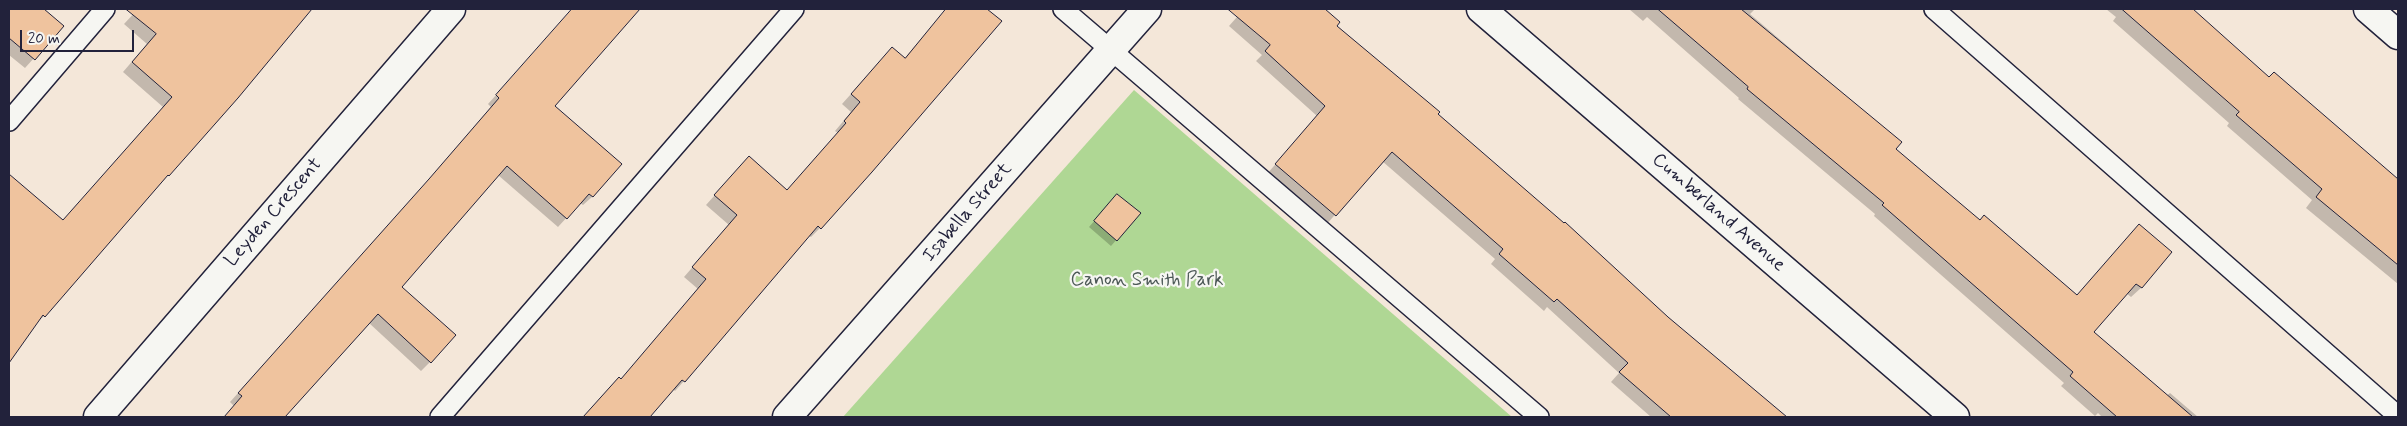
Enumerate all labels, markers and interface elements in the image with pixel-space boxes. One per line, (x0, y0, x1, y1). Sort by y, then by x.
scale bar (22, 20, 136, 52)
text: 20 m (28, 29, 60, 49)
street label: Cumberland Avenue (1647, 149, 1789, 277)
street label: Leyden Crescent (221, 154, 327, 272)
street label: Isabella Street (919, 159, 1017, 267)
park label: Canon Smith Park (1070, 270, 1224, 292)

